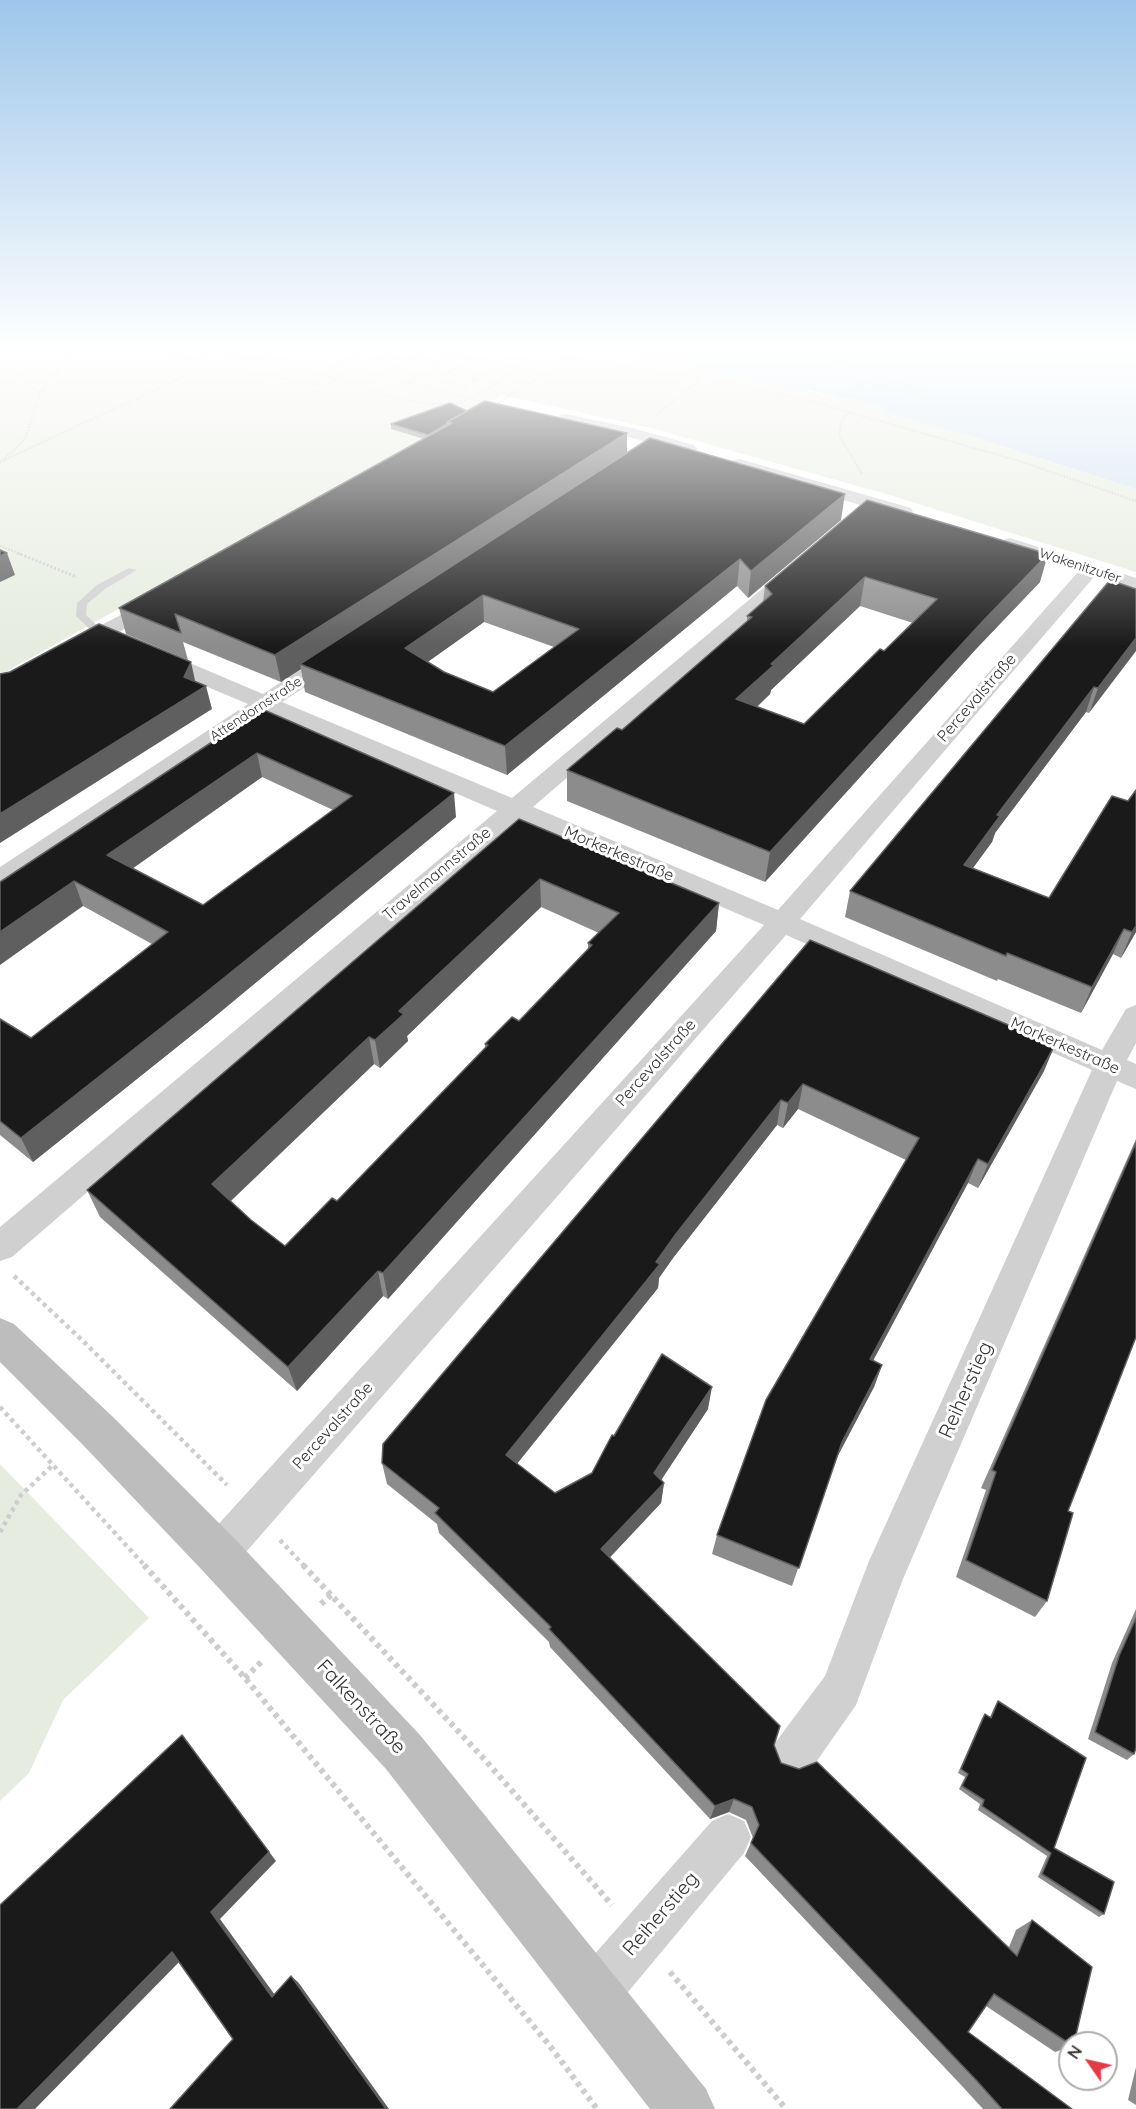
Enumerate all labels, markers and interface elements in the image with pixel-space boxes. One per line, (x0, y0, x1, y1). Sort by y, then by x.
street label: Wakenitzufer (1037, 545, 1123, 587)
street label: Percevalstraße (933, 650, 1021, 746)
street label: Attendornstraße (207, 673, 305, 745)
street label: Morkerkestraße (561, 822, 677, 886)
street label: Travelmannstraße (379, 823, 495, 925)
street label: Morkerkestraße (1008, 1013, 1122, 1079)
street label: Percevalstraße (612, 1015, 700, 1111)
street label: Reiherstieg (934, 1338, 998, 1442)
street label: Percevalstraße (289, 1378, 377, 1474)
street label: Falkenstraße (311, 1655, 411, 1759)
street label: Reiherstieg (618, 1867, 704, 1961)
north arrow (1058, 2031, 1118, 2091)
text: N (1063, 2042, 1086, 2063)

